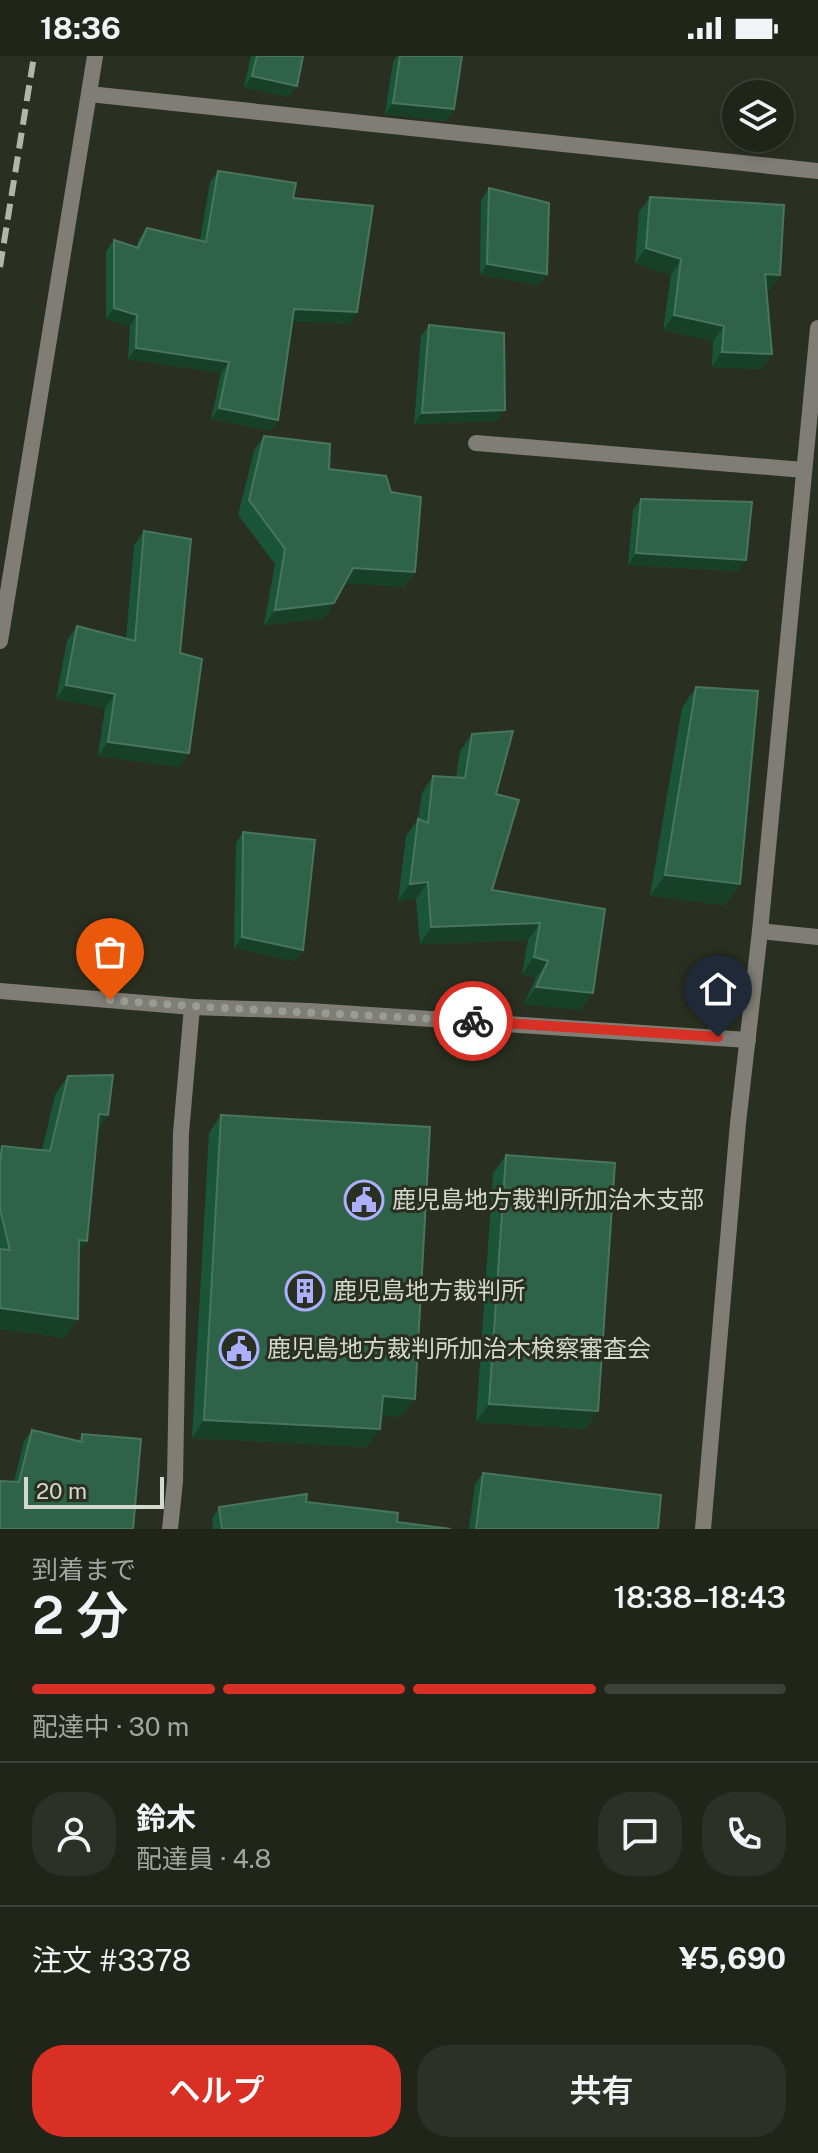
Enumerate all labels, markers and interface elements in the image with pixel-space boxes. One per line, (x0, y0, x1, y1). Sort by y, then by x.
text: 18:36 (40, 10, 121, 46)
map controls (722, 80, 794, 152)
button: layers (722, 80, 794, 152)
pin (76, 918, 144, 1000)
icon: bag (88, 930, 132, 974)
pin (684, 955, 752, 1037)
icon: home (696, 967, 740, 1011)
courier (433, 981, 513, 1061)
icon: bike (451, 999, 495, 1043)
public building icon: 鹿児島地方裁判所加治木支部 (343, 1179, 385, 1221)
place label: 鹿児島地方裁判所加治木支部 (392, 1185, 704, 1213)
building icon: 鹿児島地方裁判所 (284, 1270, 326, 1312)
place label: 鹿児島地方裁判所 (333, 1276, 525, 1304)
public building icon: 鹿児島地方裁判所加治木検察審査会 (218, 1328, 260, 1370)
place label: 鹿児島地方裁判所加治木検察審査会 (267, 1334, 651, 1362)
scale bar (24, 1473, 164, 1509)
text: 20 m (36, 1478, 87, 1504)
text: 到着まで (32, 1554, 136, 1585)
text: 18:38–18:43 (613, 1579, 786, 1615)
text: 2 分 (32, 1585, 128, 1646)
text: 配達中 · 30 m (32, 1711, 189, 1742)
button: person (32, 1792, 116, 1876)
button: chat (598, 1792, 682, 1876)
button: phone (702, 1792, 786, 1876)
text: 鈴木 (136, 1800, 196, 1836)
text: 配達員 · 4.8 (136, 1843, 271, 1874)
text: ¥5,690 (679, 1940, 786, 1976)
text: 注文 #3378 (32, 1942, 191, 1978)
button: ヘルプ (32, 2045, 401, 2137)
button: 共有 (417, 2045, 786, 2137)

